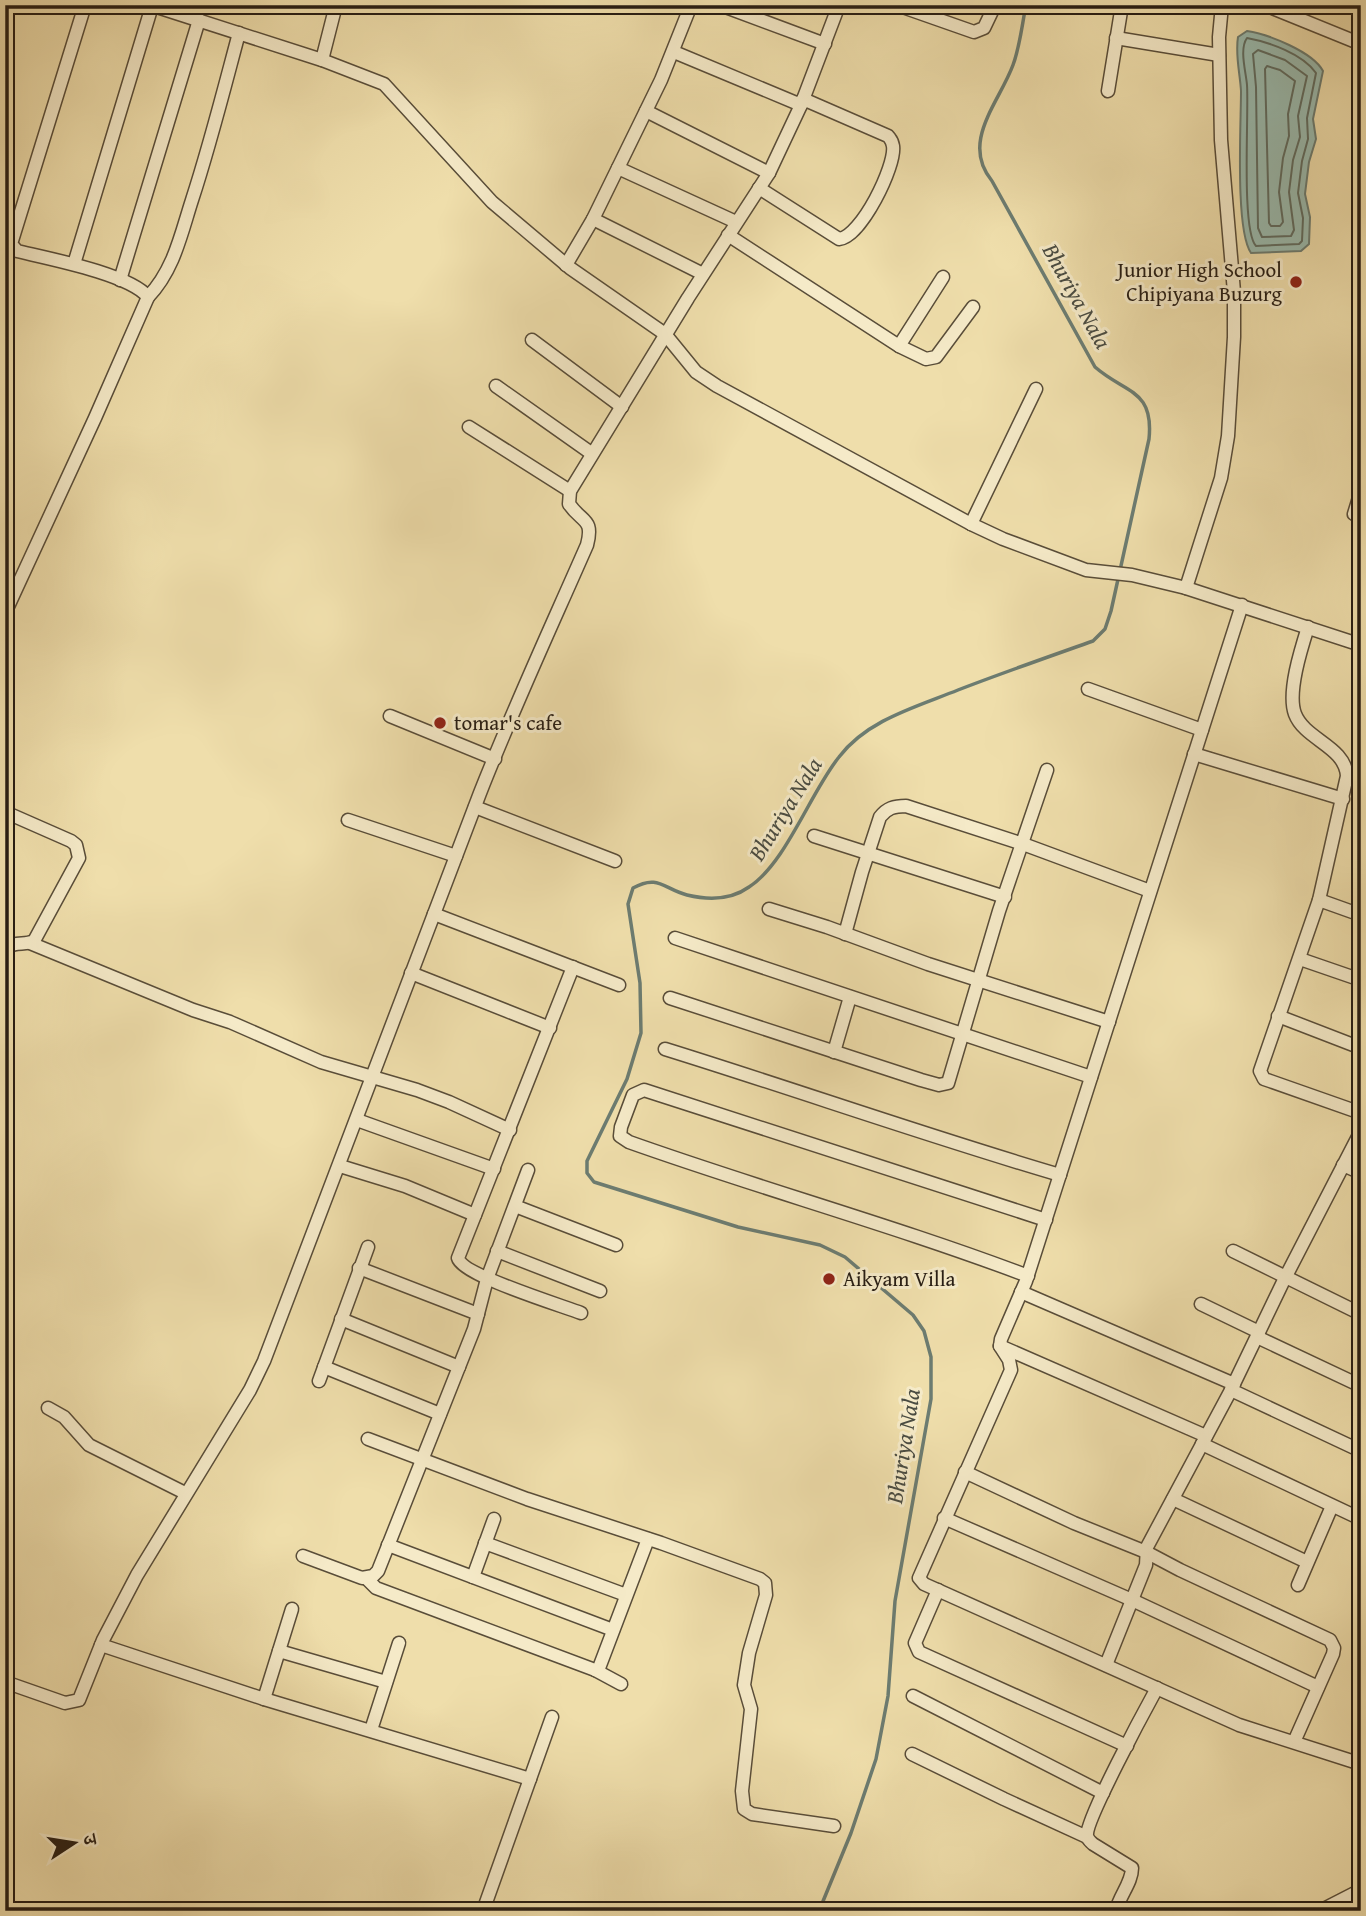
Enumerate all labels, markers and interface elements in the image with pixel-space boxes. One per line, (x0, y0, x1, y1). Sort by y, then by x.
water label: Bhuriya Nala (1034, 236, 1120, 355)
place label: Junior High School Chipiyana Buzurg (1114, 254, 1283, 309)
marker: Junior High School Chipiyana Buzurg (1288, 274, 1304, 290)
place label: tomar's cafe (454, 707, 562, 738)
marker: tomar's cafe (432, 715, 448, 731)
water label: Bhuriya Nala (739, 750, 829, 867)
place label: Aikyam Villa (843, 1263, 956, 1294)
marker: Aikyam Villa (821, 1271, 837, 1287)
water label: Bhuriya Nala (877, 1386, 928, 1507)
north arrow (38, 1808, 108, 1878)
text: उ (76, 1830, 106, 1848)

